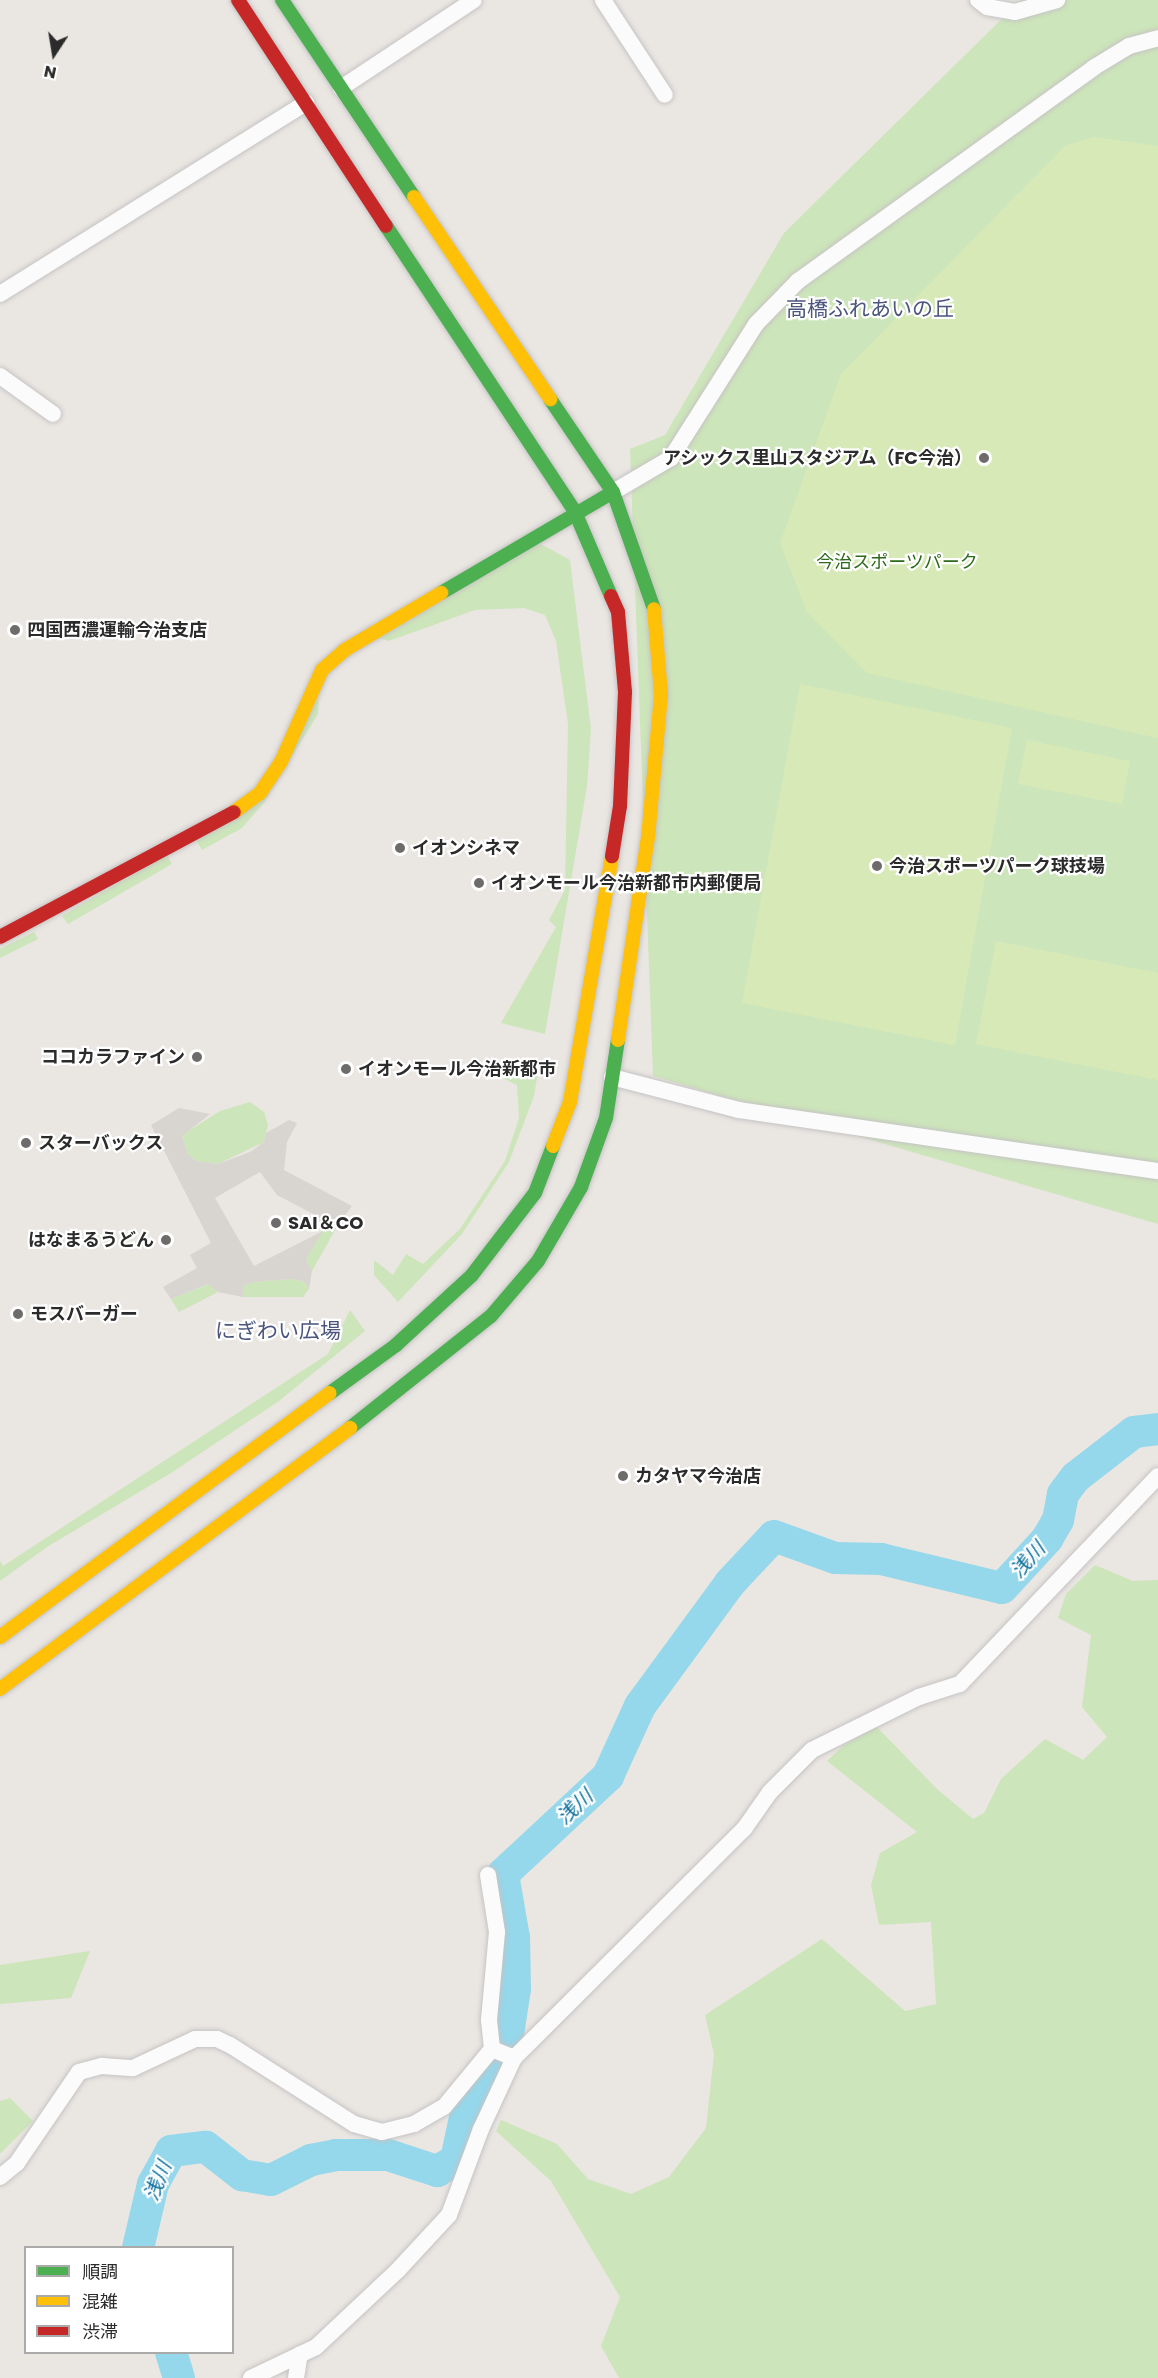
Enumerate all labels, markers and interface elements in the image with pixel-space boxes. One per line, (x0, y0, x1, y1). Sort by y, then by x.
north arrow (24, 24, 84, 84)
text: N (42, 60, 58, 85)
district label: 高橋ふれあいの丘 (786, 296, 954, 322)
place label: アシックス里山スタジアム（FC今治） (660, 447, 972, 469)
marker: アシックス里山スタジアム（FC今治） (977, 451, 991, 465)
park label: 今治スポーツパーク (816, 551, 978, 573)
place label: 四国西濃運輸今治支店 (27, 619, 207, 641)
marker: 四国西濃運輸今治支店 (8, 623, 22, 637)
place label: イオンシネマ (412, 837, 520, 859)
marker: イオンシネマ (393, 841, 407, 855)
place label: 今治スポーツパーク球技場 (889, 855, 1105, 877)
marker: 今治スポーツパーク球技場 (870, 859, 884, 873)
place label: イオンモール今治新都市内郵便局 (491, 872, 761, 894)
marker: イオンモール今治新都市内郵便局 (472, 876, 486, 890)
place label: ココカラファイン (41, 1046, 185, 1068)
marker: ココカラファイン (190, 1050, 204, 1064)
place label: イオンモール今治新都市 (358, 1058, 556, 1080)
marker: イオンモール今治新都市 (339, 1062, 353, 1076)
place label: スターバックス (38, 1132, 164, 1154)
marker: スターバックス (19, 1136, 33, 1150)
place label: SAI＆CO (288, 1212, 364, 1234)
marker: SAI＆CO (269, 1216, 283, 1230)
place label: はなまるうどん (28, 1229, 154, 1251)
marker: はなまるうどん (159, 1233, 173, 1247)
place label: モスバーガー (30, 1303, 138, 1325)
marker: モスバーガー (11, 1307, 25, 1321)
district label: にぎわい広場 (215, 1318, 341, 1344)
place label: カタヤマ今治店 (635, 1465, 761, 1487)
marker: カタヤマ今治店 (616, 1469, 630, 1483)
water label: 浅川 (1006, 1537, 1050, 1583)
water label: 浅川 (552, 1785, 598, 1829)
water label: 浅川 (139, 2158, 177, 2204)
legend (24, 2246, 234, 2354)
text: 順調 (82, 2259, 118, 2284)
text: 混雑 (82, 2289, 118, 2314)
text: 渋滞 (82, 2319, 118, 2344)

